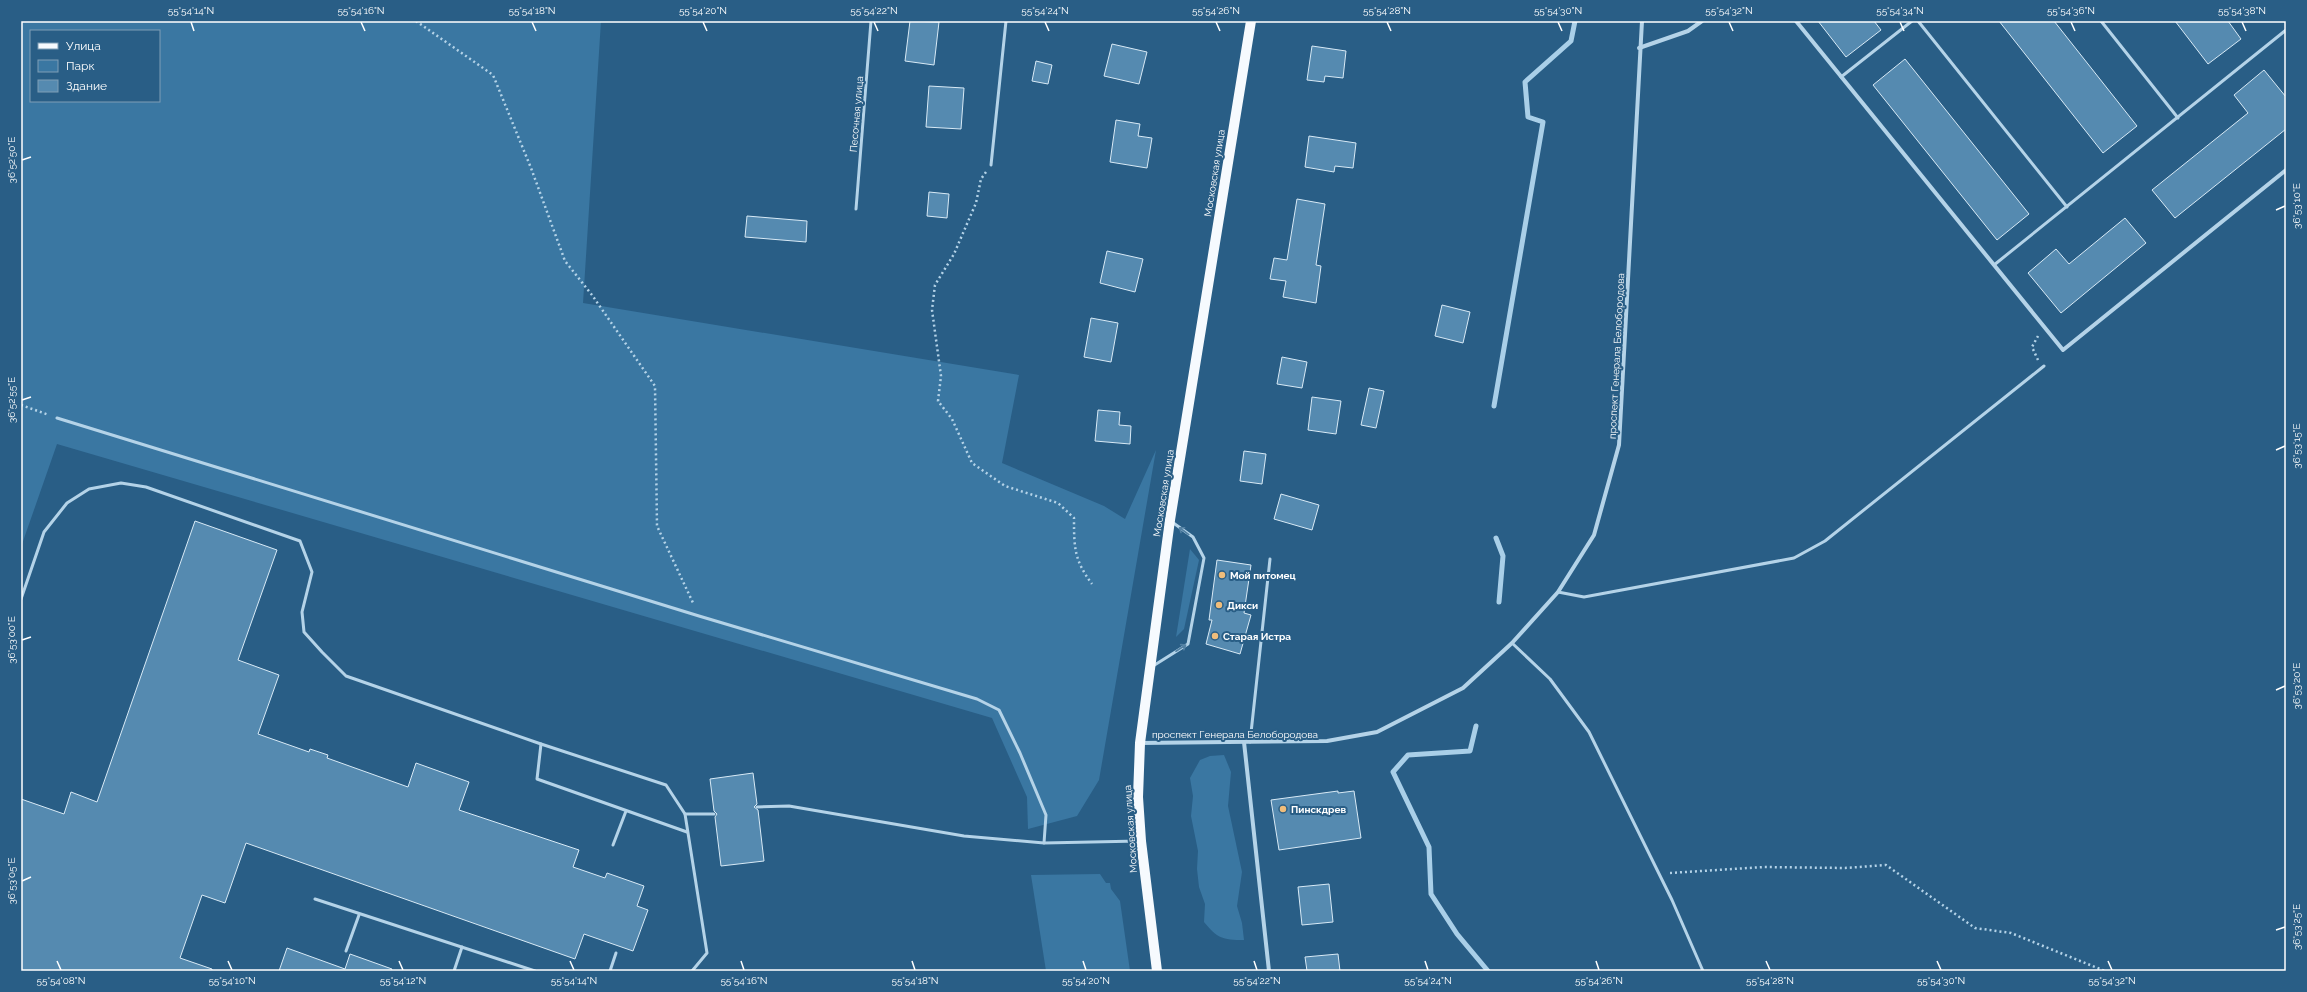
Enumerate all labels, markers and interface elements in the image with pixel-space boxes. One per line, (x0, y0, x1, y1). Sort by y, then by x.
text: 55°54'14"N (168, 5, 214, 16)
text: 55°54'16"N (337, 5, 385, 16)
text: 55°54'18"N (508, 5, 556, 16)
text: 55°54'20"N (679, 5, 727, 16)
text: 55°54'22"N (850, 5, 898, 16)
text: 55°54'24"N (1021, 5, 1069, 16)
text: 55°54'26"N (1192, 5, 1240, 16)
text: 55°54'28"N (1363, 5, 1411, 16)
text: 55°54'30"N (1534, 5, 1582, 16)
text: 55°54'32"N (1705, 5, 1753, 16)
text: 55°54'34"N (1876, 5, 1924, 16)
text: 55°54'36"N (2047, 5, 2095, 16)
text: 55°54'38"N (2218, 5, 2266, 16)
legend (30, 30, 160, 102)
text: Улица (66, 39, 101, 53)
text: Парк (66, 59, 95, 73)
street label: Песочная улица (848, 75, 865, 153)
text: Здание (66, 79, 107, 93)
street label: Московская улица (1202, 129, 1227, 218)
text: 36°52'50"E (6, 137, 17, 183)
text: 36°53'10"E (2291, 183, 2302, 229)
street label: проспект Генерала Белобородова (1607, 273, 1626, 439)
text: 36°52'55"E (6, 377, 17, 423)
text: 36°53'15"E (2291, 423, 2302, 469)
street label: Московская улица (1151, 449, 1176, 538)
one-way arrow (1179, 527, 1190, 535)
marker: Мой питомец (1217, 570, 1227, 580)
place label: Мой питомец (1230, 570, 1296, 581)
marker: Дикси (1214, 600, 1224, 610)
place label: Дикси (1227, 600, 1258, 611)
text: 36°53'00"E (6, 616, 17, 664)
marker: Старая Истра (1210, 631, 1220, 641)
place label: Старая Истра (1223, 631, 1291, 642)
one-way arrow (1175, 644, 1187, 652)
text: 36°53'20"E (2291, 663, 2302, 709)
street label: проспект Генерала Белобородова (1152, 729, 1318, 740)
street label: Московская улица (1122, 785, 1139, 873)
marker: Пинскдрев (1278, 804, 1288, 814)
place label: Пинскдрев (1291, 804, 1346, 815)
text: 36°53'05"E (6, 857, 17, 905)
text: 36°53'25"E (2291, 904, 2302, 950)
text: 55°54'08"N (37, 975, 85, 986)
text: 55°54'10"N (208, 975, 256, 986)
text: 55°54'12"N (380, 975, 426, 986)
text: 55°54'14"N (551, 975, 597, 986)
text: 55°54'16"N (720, 975, 768, 986)
text: 55°54'18"N (891, 975, 939, 986)
text: 55°54'20"N (1062, 975, 1110, 986)
text: 55°54'22"N (1233, 975, 1281, 986)
text: 55°54'24"N (1404, 975, 1452, 986)
text: 55°54'26"N (1575, 975, 1623, 986)
text: 55°54'28"N (1746, 975, 1794, 986)
text: 55°54'30"N (1917, 975, 1965, 986)
text: 55°54'32"N (2088, 975, 2136, 986)

